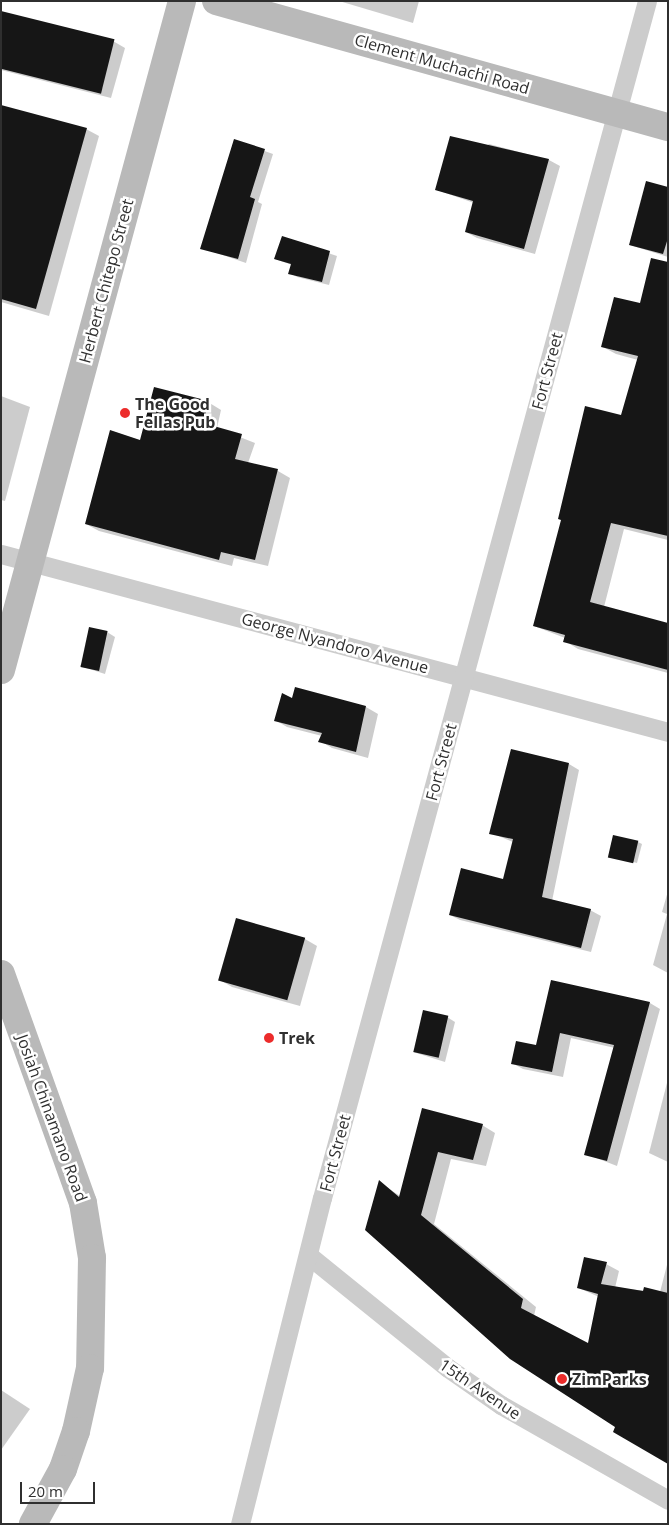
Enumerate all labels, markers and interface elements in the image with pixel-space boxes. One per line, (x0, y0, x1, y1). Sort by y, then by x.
street label: Clement Muchachi Road (352, 30, 532, 98)
street label: Herbert Chitepo Street (75, 197, 137, 365)
street label: Fort Street (528, 330, 566, 412)
place label: The Good Fellas Pub (135, 394, 215, 432)
marker: The Good Fellas Pub (119, 407, 131, 419)
street label: George Nyandoro Avenue (239, 609, 431, 677)
street label: Fort Street (422, 721, 460, 803)
place label: Trek (279, 1028, 315, 1048)
street label: Josiah Chinamano Road (13, 1032, 91, 1204)
marker: Trek (263, 1032, 275, 1044)
street label: Fort Street (316, 1112, 354, 1194)
street label: 15th Avenue (436, 1355, 524, 1423)
place label: ZimParks (572, 1369, 647, 1389)
marker: ZimParks (556, 1373, 568, 1385)
scale bar (22, 1472, 98, 1504)
text: 20 m (28, 1481, 63, 1501)

